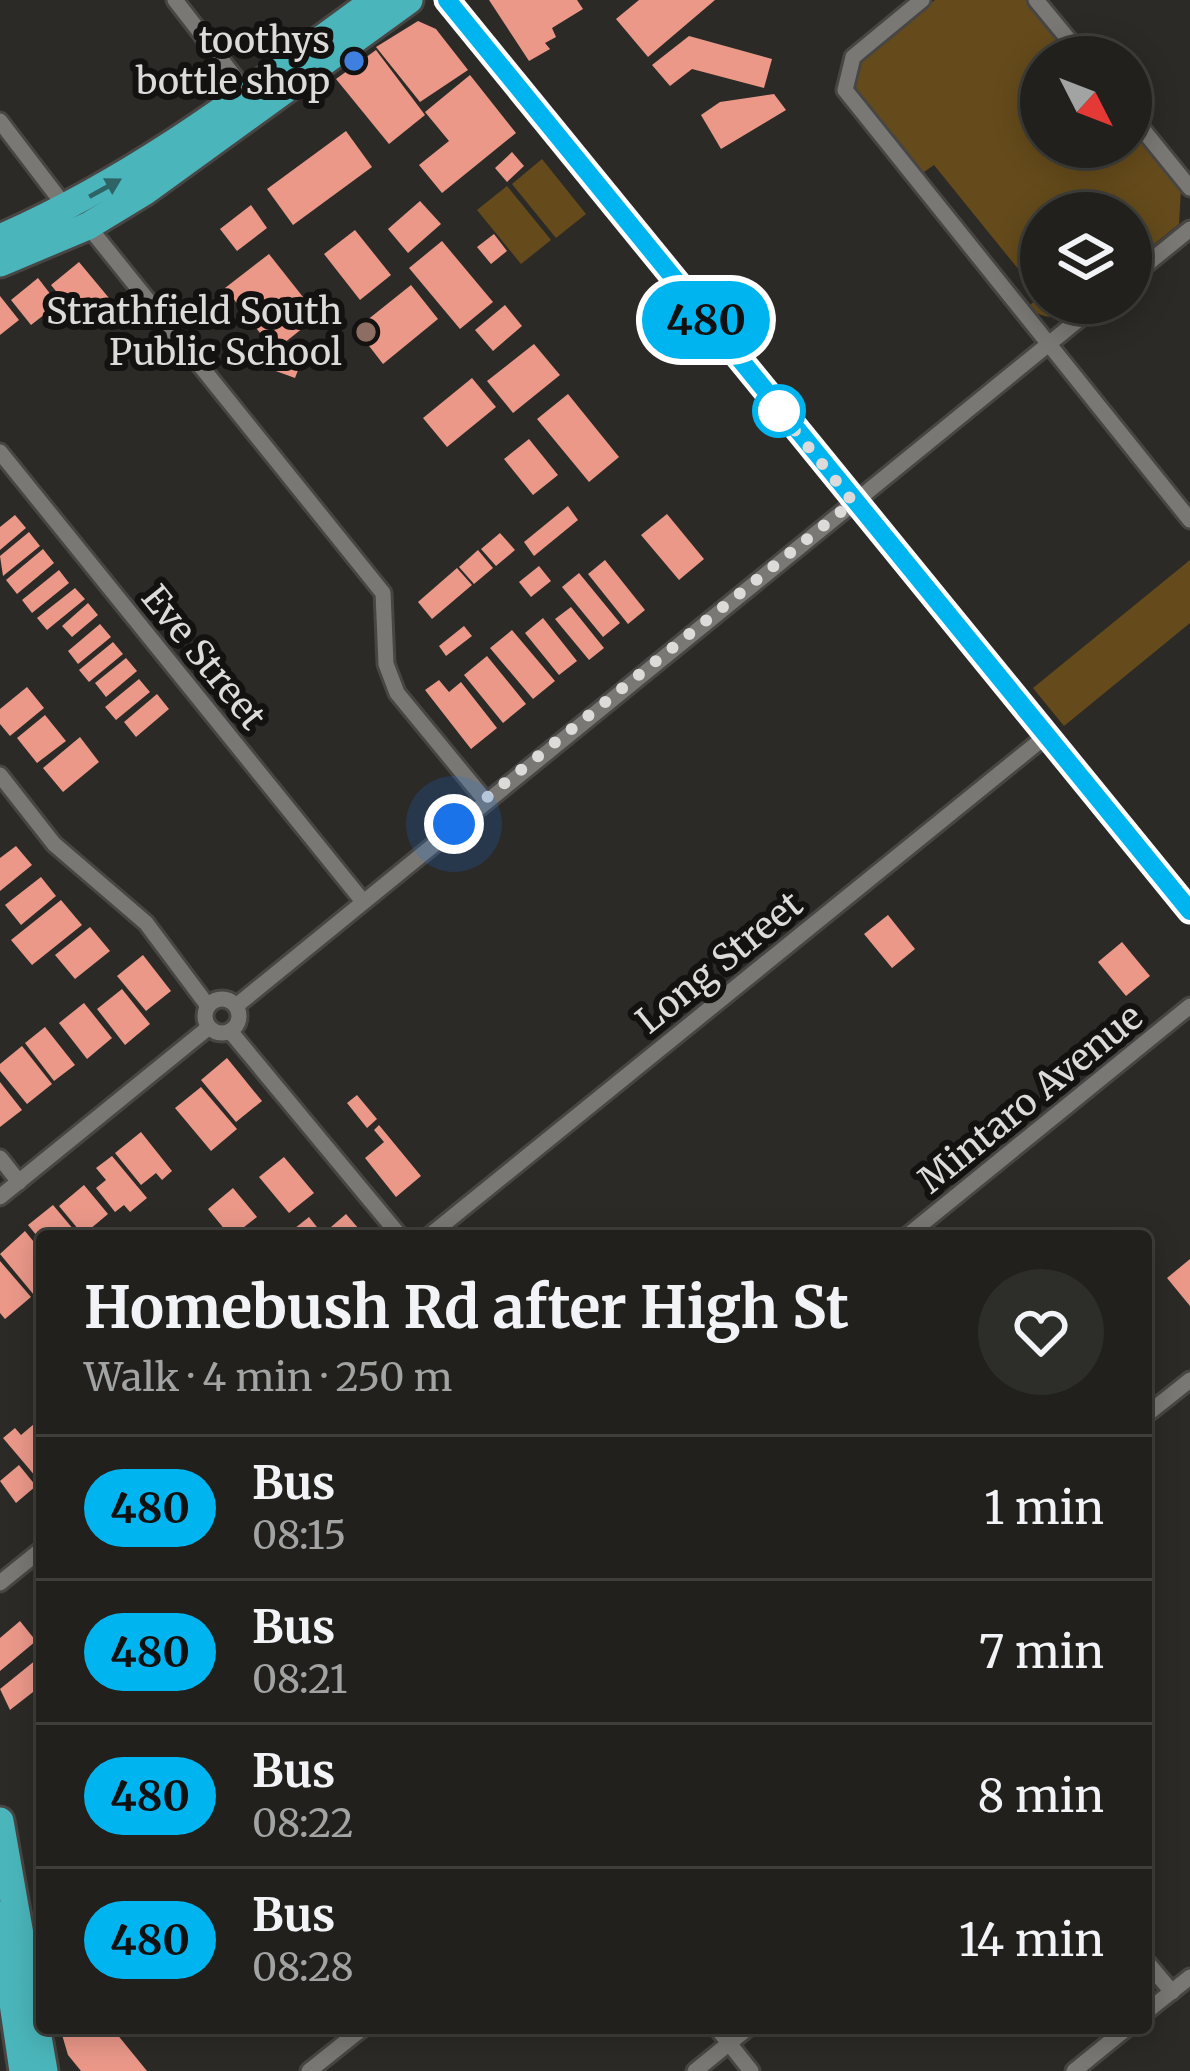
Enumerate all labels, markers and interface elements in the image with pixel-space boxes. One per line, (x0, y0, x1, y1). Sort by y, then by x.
place label: toothys bottle shop (135, 18, 330, 104)
north arrow (1020, 36, 1152, 168)
map controls (1020, 36, 1152, 324)
marker: toothys bottle shop (341, 48, 367, 74)
one-way arrow (89, 178, 122, 199)
button: layers (1020, 192, 1152, 324)
line badge: 480 (637, 281, 775, 359)
place label: Strathfield South Public School (46, 289, 342, 375)
text: 480 (666, 294, 746, 346)
marker: Strathfield South Public School (353, 319, 379, 345)
unlabelled marker (754, 386, 804, 436)
street label: Eve Street (132, 576, 275, 738)
your location (424, 794, 484, 854)
street label: Long Street (627, 882, 811, 1043)
street label: Mintaro Avenue (909, 994, 1151, 1202)
button: heart (978, 1269, 1104, 1395)
text: Homebush Rd after High St (84, 1272, 849, 1344)
text: Walk · 4 min · 250 m (84, 1353, 453, 1402)
text: Bus (252, 1455, 335, 1511)
text: 1 min (984, 1480, 1104, 1536)
text: 480 (110, 1482, 190, 1534)
text: 08:15 (252, 1511, 346, 1560)
text: Bus (252, 1599, 335, 1655)
text: 7 min (979, 1624, 1104, 1680)
text: 480 (110, 1626, 190, 1678)
text: 08:21 (252, 1655, 347, 1704)
text: Bus (252, 1743, 335, 1799)
text: 8 min (978, 1768, 1104, 1824)
text: 480 (110, 1770, 190, 1822)
text: 08:22 (252, 1799, 354, 1848)
text: Bus (252, 1887, 335, 1943)
text: 14 min (959, 1912, 1104, 1968)
text: 480 (110, 1914, 190, 1966)
text: 08:28 (252, 1943, 354, 1992)

